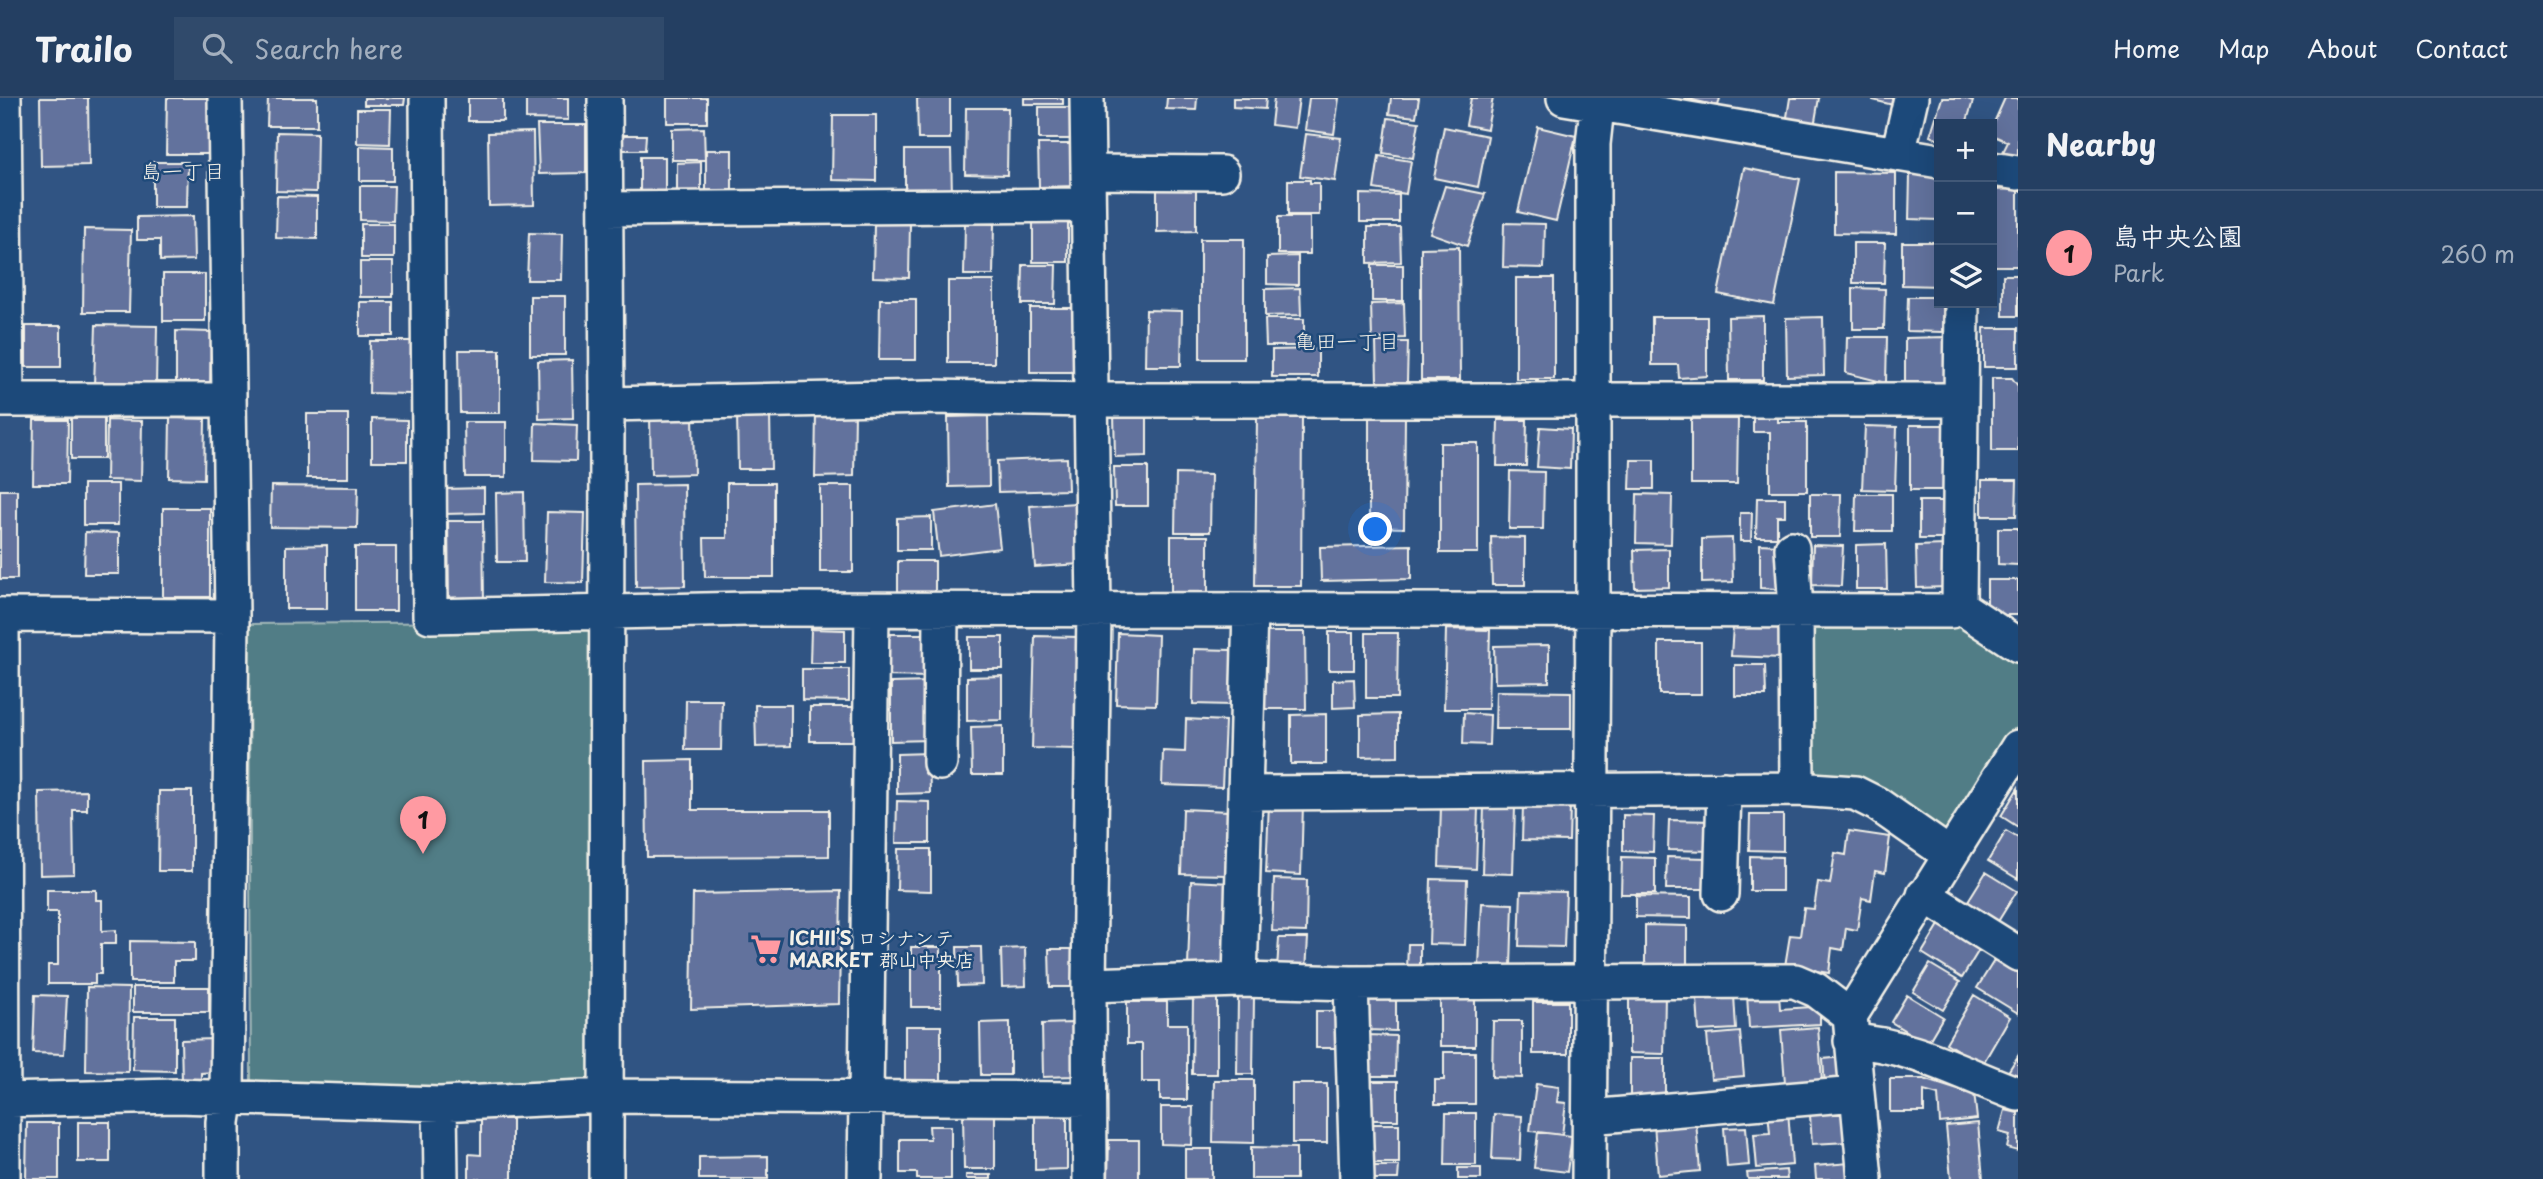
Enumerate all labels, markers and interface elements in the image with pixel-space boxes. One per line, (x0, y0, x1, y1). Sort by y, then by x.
search box (174, 17, 664, 80)
text: Trailo (35, 23, 132, 73)
icon: search (198, 29, 236, 67)
text: Search here (254, 29, 403, 68)
text: Home (2113, 30, 2180, 66)
text: Map (2218, 30, 2269, 66)
text: About (2307, 30, 2377, 66)
text: Contact (2415, 30, 2508, 66)
map controls (1934, 119, 1997, 308)
button: + (1934, 119, 1997, 182)
text: Nearby (2046, 121, 2156, 166)
district label: 島一丁目 (141, 154, 225, 186)
button: − (1934, 182, 1997, 245)
text: 島中央公園 (2113, 216, 2243, 255)
text: 1 (2064, 236, 2075, 271)
text: 260 m (2440, 236, 2515, 271)
button: layers (1934, 245, 1997, 308)
text: Park (2113, 255, 2164, 290)
district label: 亀田一丁目 (1295, 324, 1400, 356)
your location (1358, 512, 1392, 546)
pin: 1 (400, 796, 446, 854)
place label: ICHII’S ロシナンテ MARKET 郡山中央店 (789, 923, 974, 973)
supermarket icon: ICHII’S ロシナンテ MARKET 郡山中央店 (749, 932, 783, 966)

